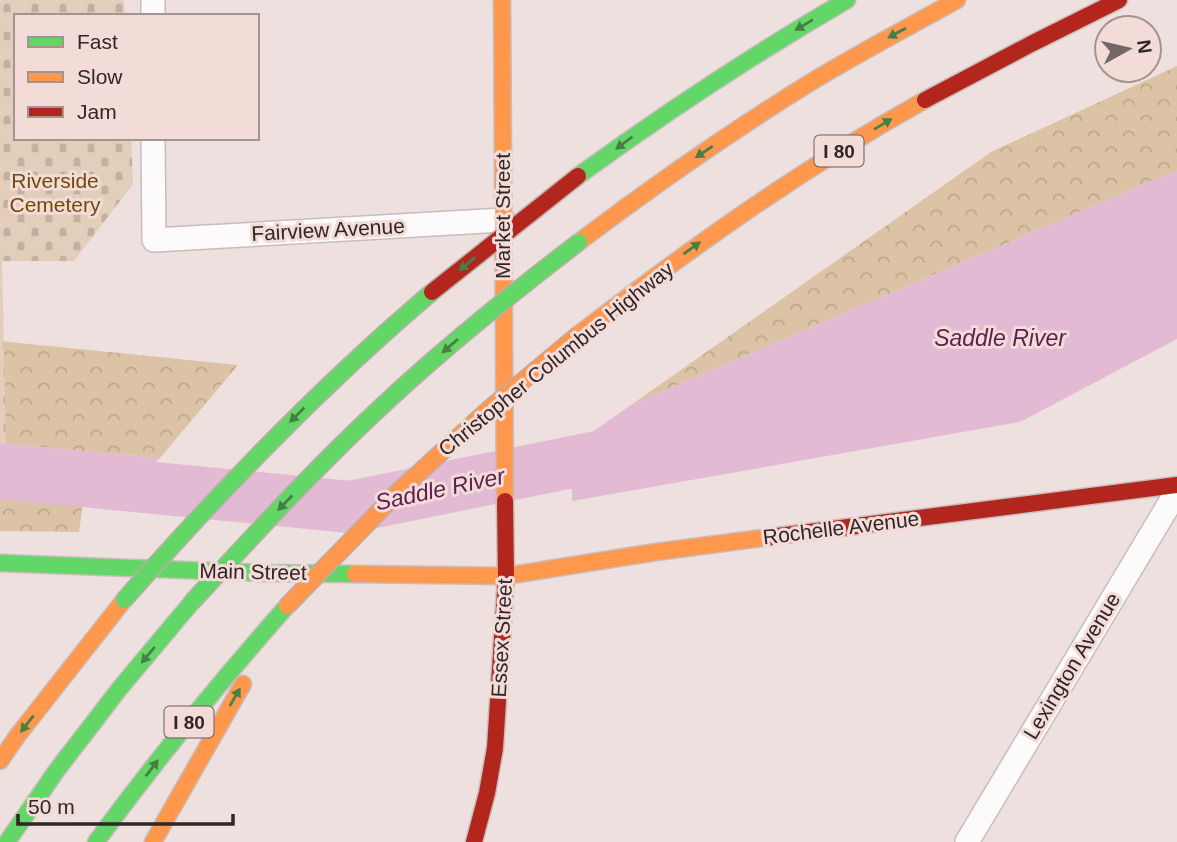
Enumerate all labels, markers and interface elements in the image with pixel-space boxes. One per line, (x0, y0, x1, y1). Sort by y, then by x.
legend (14, 14, 259, 140)
north arrow (1093, 14, 1163, 84)
one-way arrow (794, 18, 813, 31)
one-way arrow (888, 27, 907, 39)
text: Fast (77, 30, 118, 53)
text: N (1133, 38, 1156, 55)
text: Slow (77, 65, 123, 88)
text: Jam (77, 100, 117, 123)
one-way arrow (873, 118, 893, 131)
one-way arrow (615, 135, 633, 149)
road number: I 80 (814, 136, 864, 167)
one-way arrow (694, 145, 713, 158)
street label: Market Street (491, 153, 514, 279)
park label: Riverside Cemetery (9, 169, 101, 216)
street label: Fairview Avenue (251, 214, 405, 245)
one-way arrow (683, 241, 701, 255)
street label: Christopher Columbus Highway (434, 256, 678, 460)
one-way arrow (458, 256, 476, 271)
water label: Saddle River (934, 325, 1067, 351)
one-way arrow (441, 338, 458, 353)
one-way arrow (289, 407, 306, 423)
water label: Saddle River (373, 462, 508, 515)
one-way arrow (277, 494, 293, 511)
street label: Rochelle Avenue (762, 507, 920, 548)
street label: Main Street (199, 559, 307, 584)
street label: Essex Street (487, 578, 516, 698)
street label: Lexington Avenue (1019, 588, 1124, 743)
one-way arrow (141, 646, 156, 663)
one-way arrow (229, 688, 241, 707)
road number: I 80 (164, 706, 214, 737)
one-way arrow (21, 715, 35, 733)
one-way arrow (145, 759, 159, 777)
scale bar (18, 782, 233, 826)
text: 50 m (28, 795, 75, 818)

